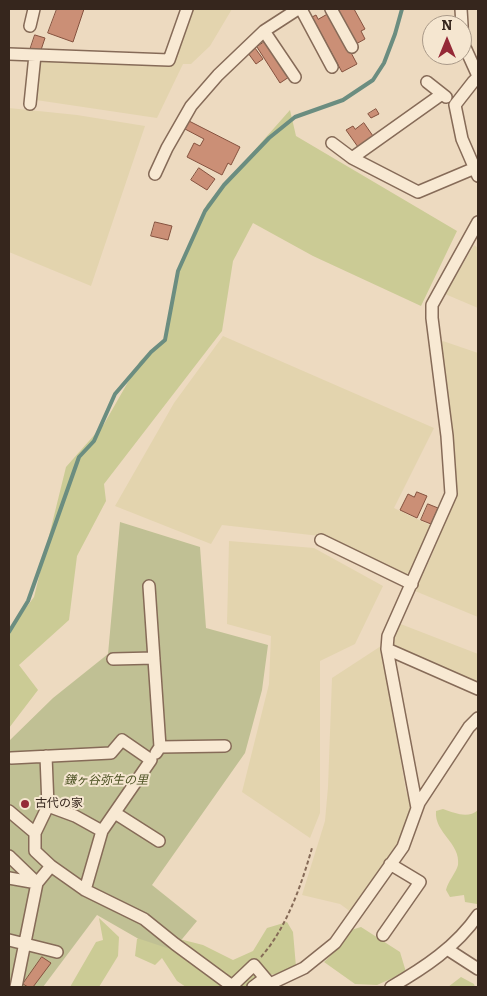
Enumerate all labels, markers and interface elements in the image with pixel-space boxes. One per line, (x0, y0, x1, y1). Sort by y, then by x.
north arrow (422, 15, 472, 65)
text: N (442, 17, 452, 34)
park label: 鎌ヶ谷弥生の里 (64, 774, 148, 788)
place label: 古代の家 (35, 797, 83, 811)
marker: 古代の家 (19, 798, 31, 810)

